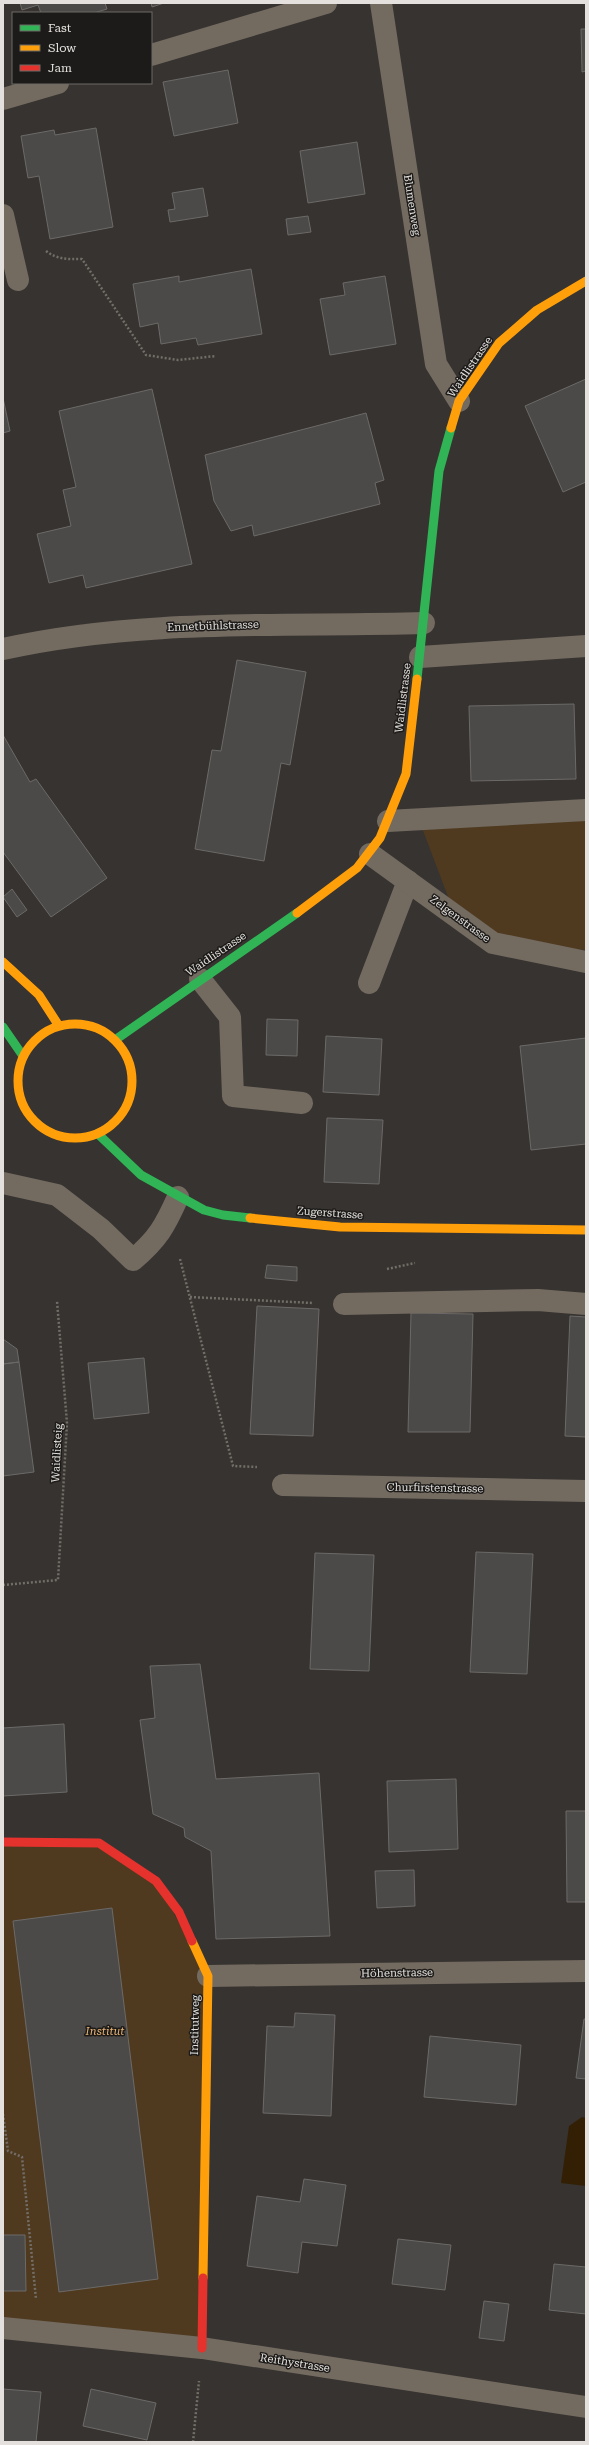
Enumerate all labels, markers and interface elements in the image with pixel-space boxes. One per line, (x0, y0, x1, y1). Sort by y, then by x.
legend (12, 12, 152, 84)
text: Fast (48, 21, 72, 35)
text: Slow (48, 41, 76, 55)
text: Jam (48, 61, 72, 75)
street label: Blumenweg (401, 173, 423, 237)
street label: Waidlistrasse (445, 334, 495, 400)
street label: Ennetbühlstrasse (167, 618, 259, 634)
street label: Waidlistrasse (392, 662, 414, 734)
street label: Zelgenstrasse (427, 893, 493, 945)
street label: Waidlistrasse (183, 929, 249, 979)
street label: Zugerstrasse (296, 1204, 364, 1222)
street label: Waidlisteig (49, 1422, 65, 1483)
street label: Churfirstenstrasse (387, 1481, 483, 1495)
street label: Höhenstrasse (361, 1966, 433, 1980)
street label: Institutweg (188, 1994, 202, 2055)
park label: Institut (85, 2025, 125, 2038)
street label: Reithystrasse (259, 2351, 331, 2375)

